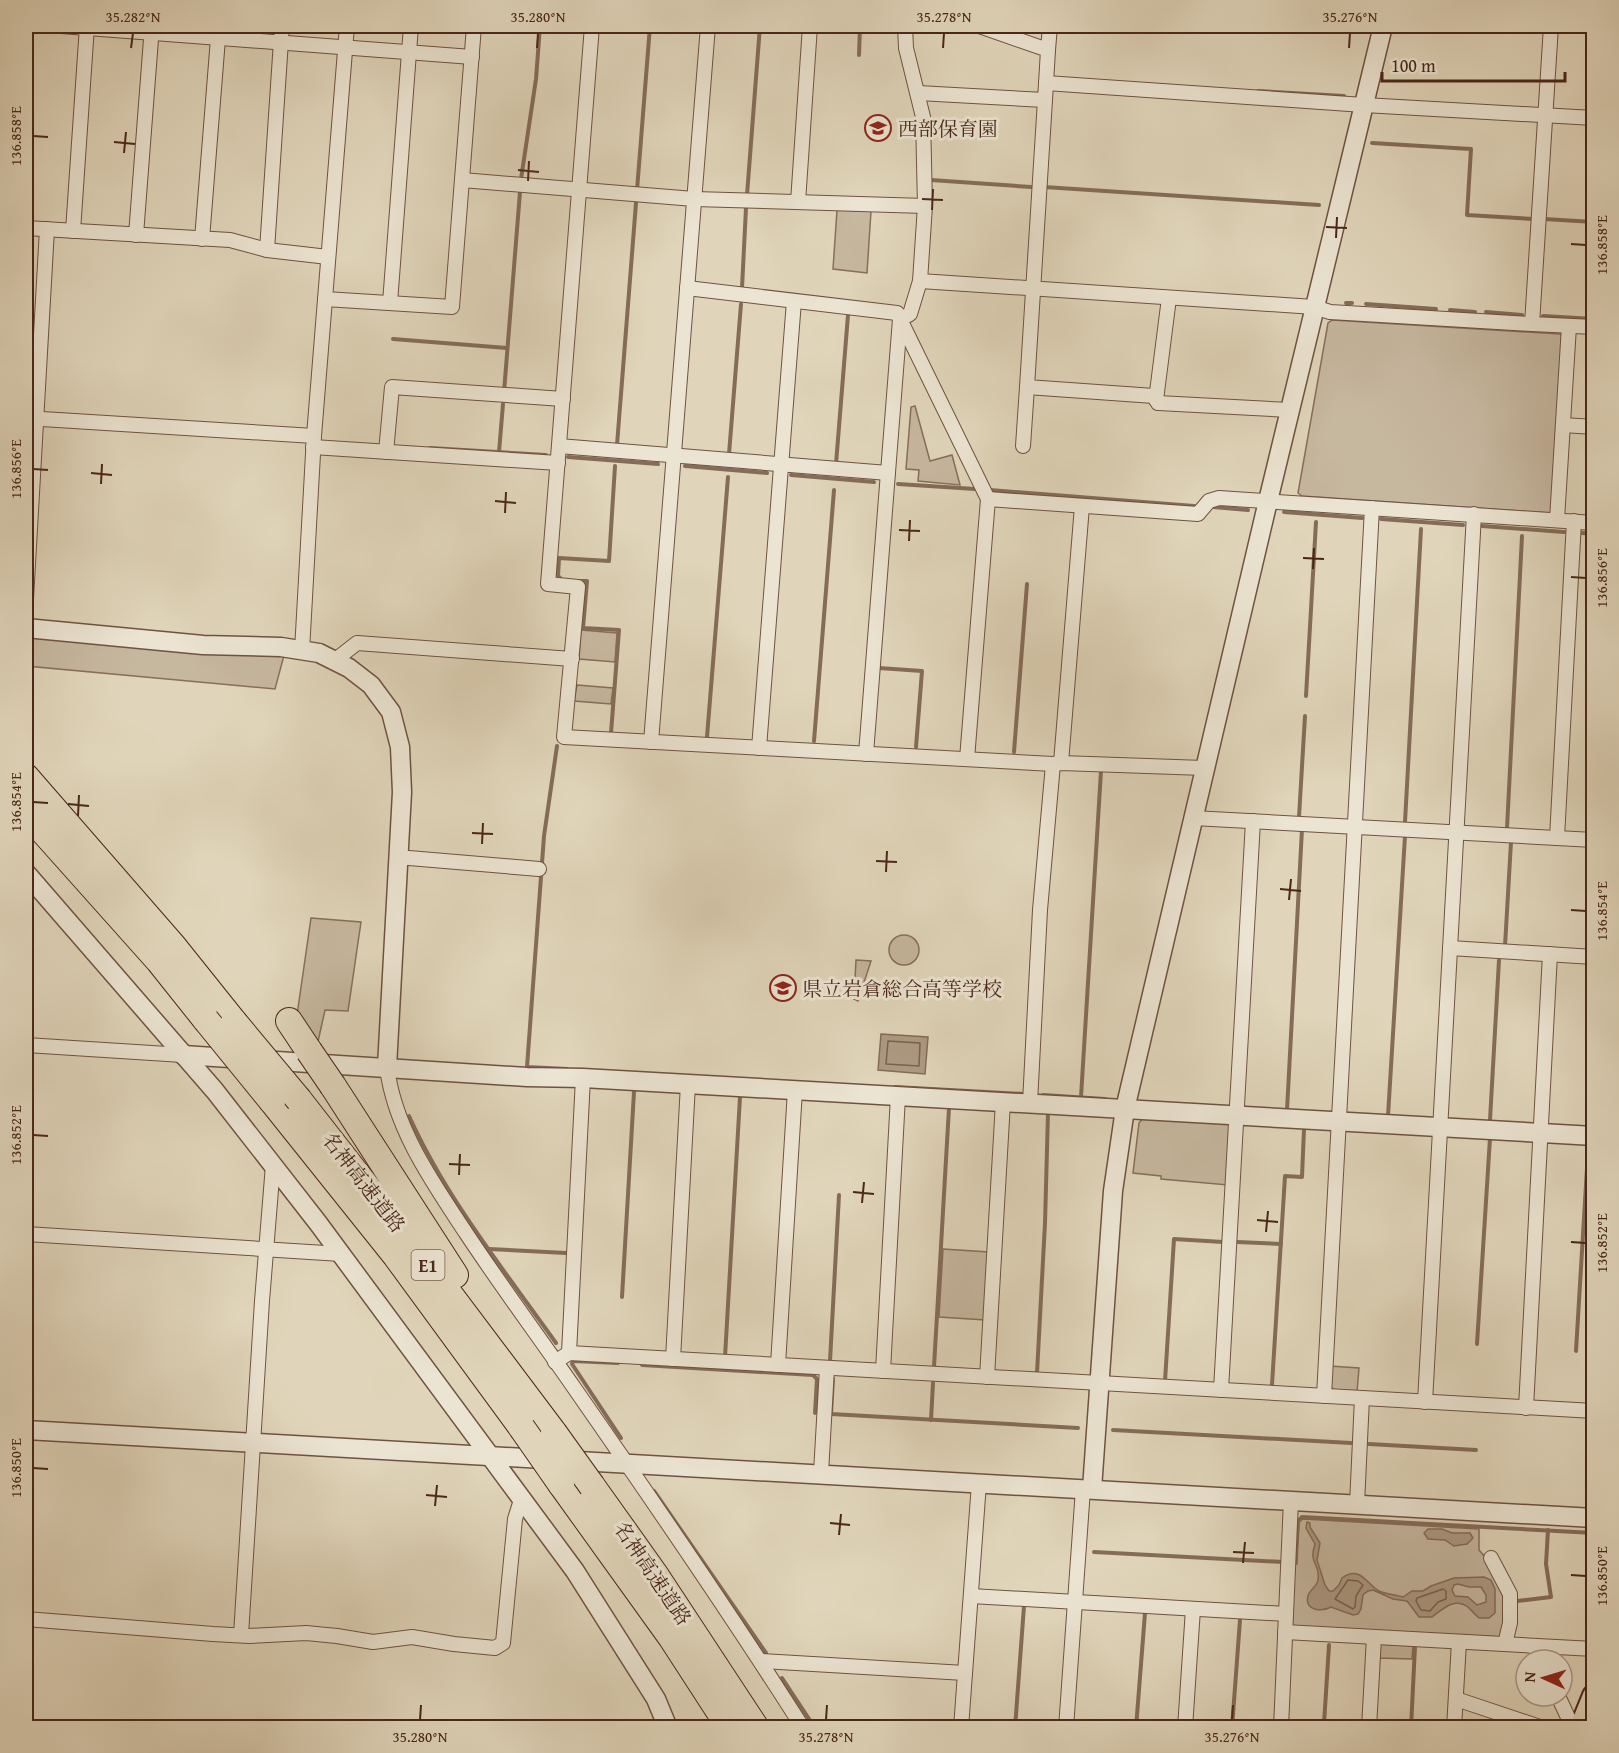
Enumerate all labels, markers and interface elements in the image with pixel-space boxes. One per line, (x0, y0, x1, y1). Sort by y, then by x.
text: 35.282°N (106, 6, 161, 27)
text: 35.280°N (511, 6, 566, 27)
text: 35.278°N (917, 6, 972, 27)
text: 35.276°N (1323, 6, 1378, 27)
scale bar (1382, 45, 1565, 83)
text: 100 m (1391, 52, 1436, 79)
text: 136.858°E (5, 106, 26, 166)
school or university icon: 西部保育園 (863, 113, 893, 143)
place label: 西部保育園 (898, 114, 998, 143)
text: 136.858°E (1591, 215, 1612, 275)
text: 136.856°E (5, 439, 26, 499)
text: 136.856°E (1591, 548, 1612, 608)
text: 136.854°E (5, 772, 26, 832)
text: 136.854°E (1591, 881, 1612, 941)
school or university icon: 県立岩倉総合高等学校 (768, 973, 798, 1003)
place label: 県立岩倉総合高等学校 (802, 974, 1002, 1003)
text: 136.852°E (5, 1105, 26, 1165)
street label: 名神高速道路 (316, 1126, 412, 1238)
text: 136.852°E (1591, 1213, 1612, 1273)
road number: E1 (412, 1250, 444, 1280)
text: 136.850°E (5, 1438, 26, 1498)
street label: 名神高速道路 (607, 1515, 699, 1631)
text: 136.850°E (1591, 1546, 1612, 1606)
north arrow (1514, 1648, 1574, 1708)
text: N (1517, 1670, 1541, 1683)
text: 35.280°N (393, 1726, 448, 1747)
text: 35.278°N (799, 1726, 854, 1747)
text: 35.276°N (1205, 1726, 1260, 1747)

